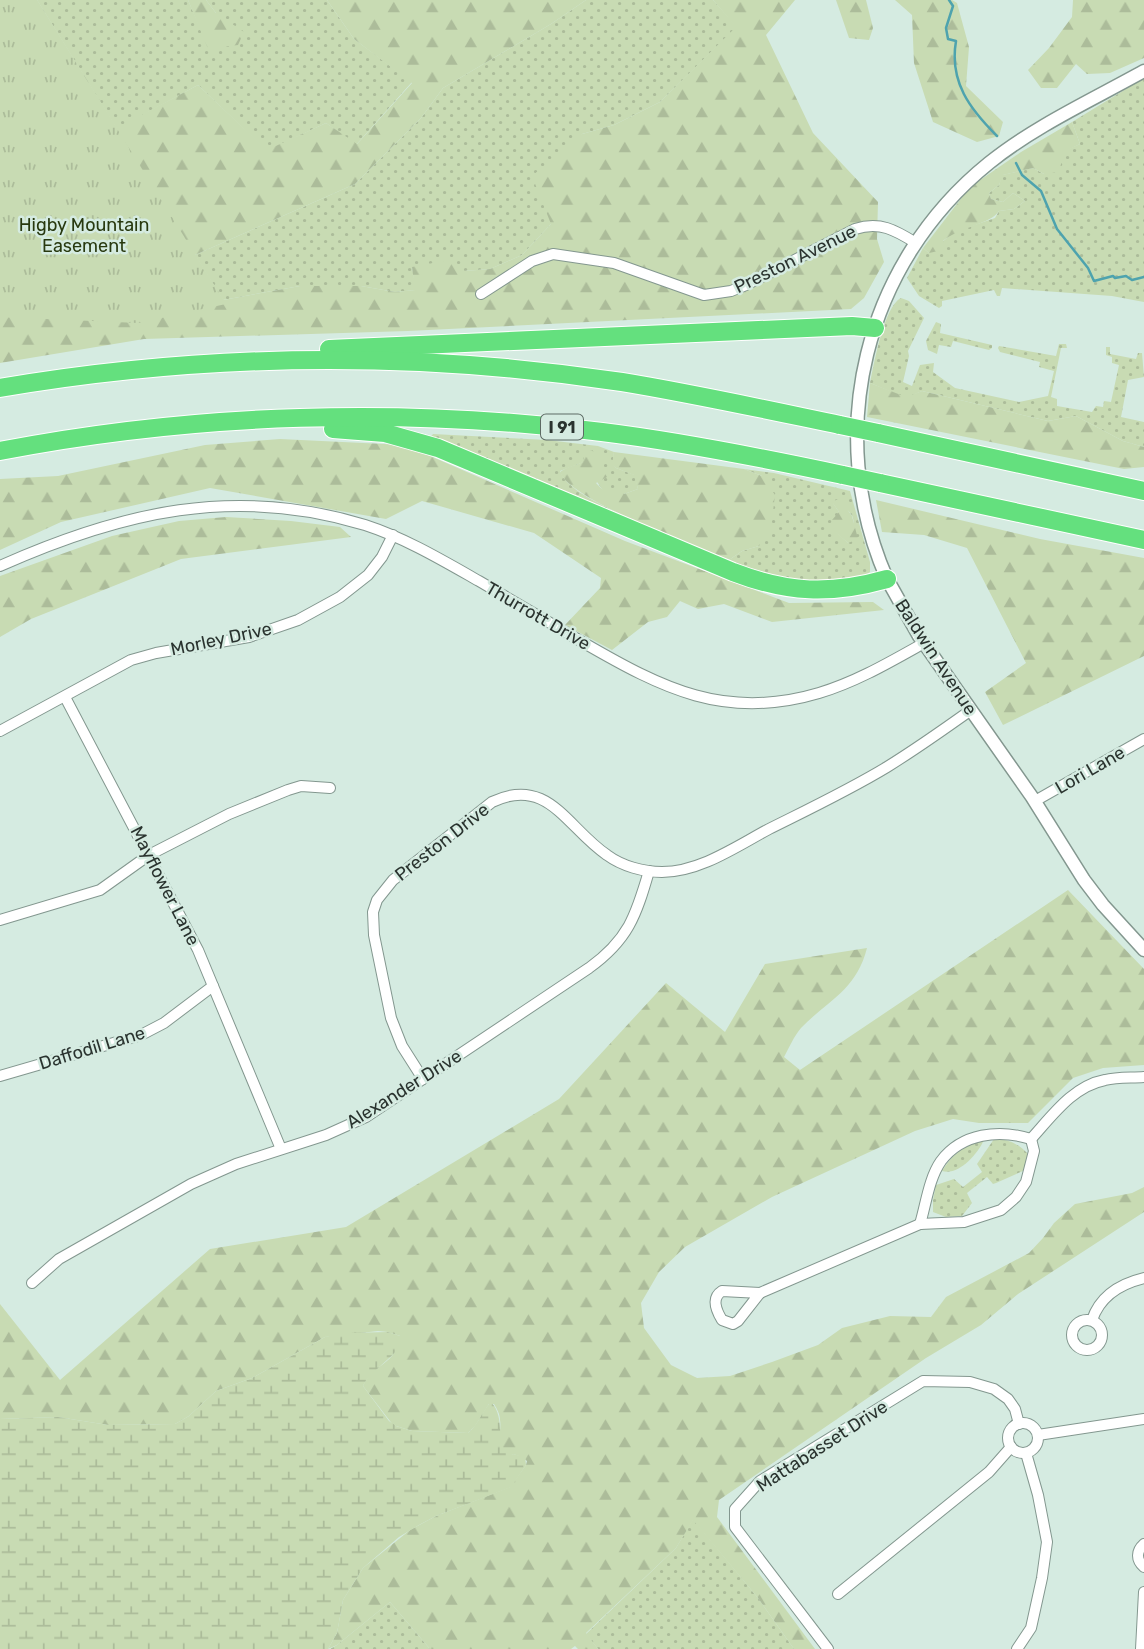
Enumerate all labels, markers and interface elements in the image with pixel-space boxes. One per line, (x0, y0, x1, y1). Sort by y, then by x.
park label: Higby Mountain Easement (19, 214, 149, 257)
street label: Preston Avenue (731, 220, 859, 298)
road number: I 91 (541, 414, 583, 440)
street label: Thurrott Drive (482, 577, 594, 655)
street label: Baldwin Avenue (890, 595, 982, 719)
street label: Morley Drive (168, 618, 274, 660)
street label: Lori Lane (1051, 741, 1129, 799)
street label: Preston Drive (391, 798, 493, 886)
street label: Mayflower Lane (125, 823, 205, 949)
street label: Daffodil Lane (36, 1021, 148, 1075)
street label: Alexander Drive (342, 1045, 466, 1133)
street label: Mattabasset Drive (752, 1395, 892, 1497)

